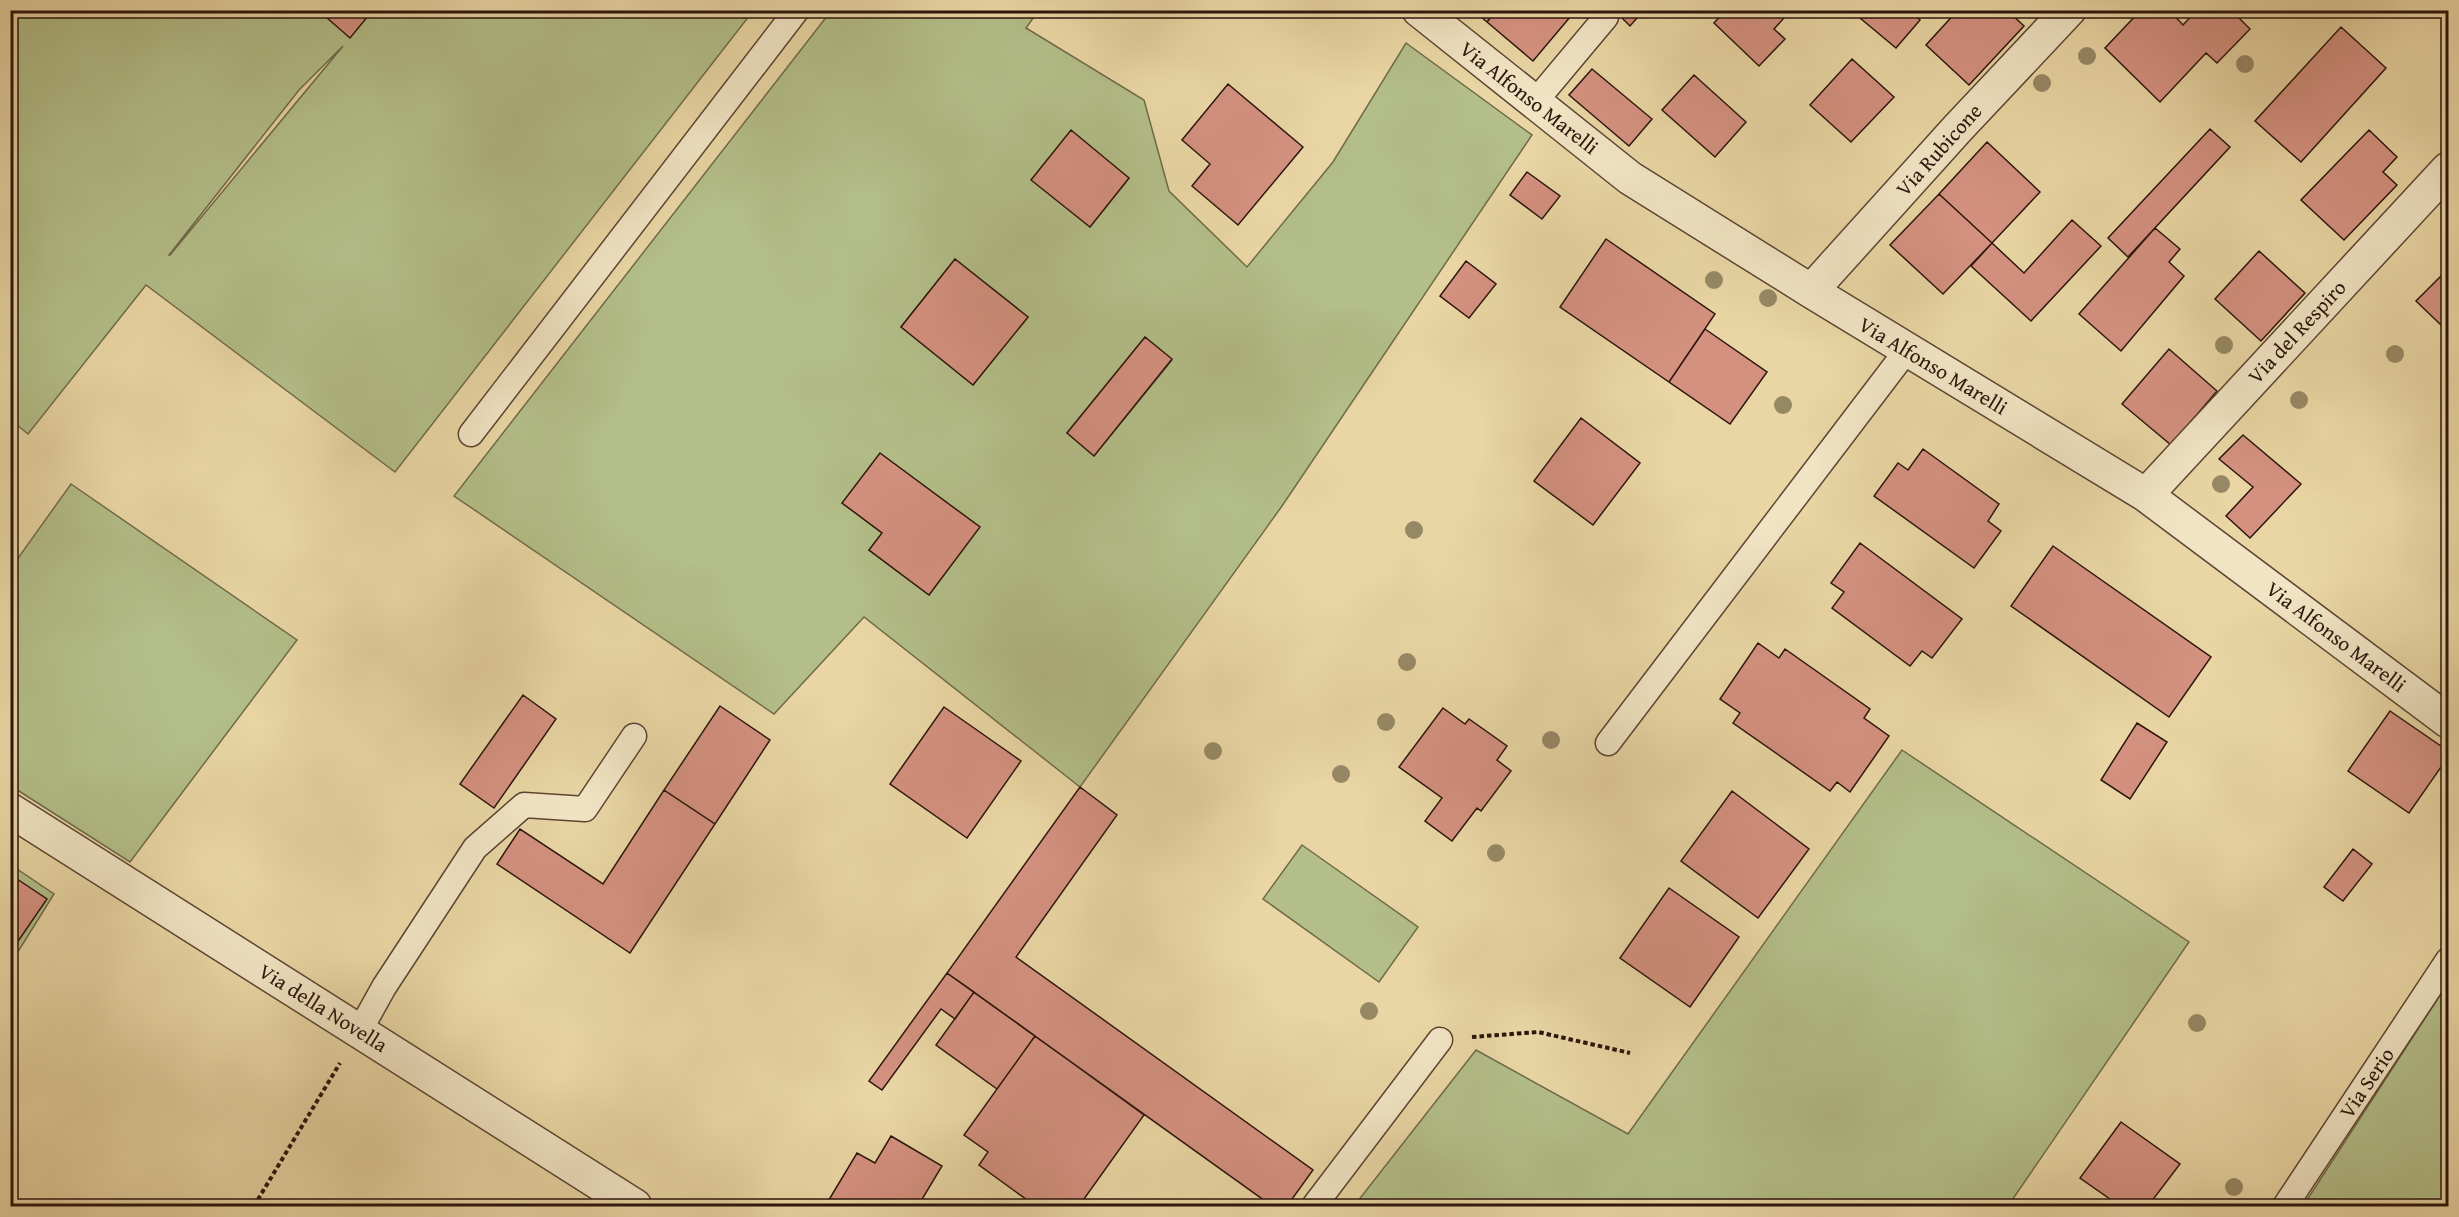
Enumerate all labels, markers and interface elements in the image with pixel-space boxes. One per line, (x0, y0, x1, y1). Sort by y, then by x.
street label: Via Alfonso Marelli (1453, 33, 1605, 162)
street label: Via Rubicone (1888, 96, 1989, 203)
street label: Via del Respiro (2240, 273, 2353, 391)
street label: Via Alfonso Marelli (1853, 309, 2014, 422)
street label: Via Alfonso Marelli (2260, 573, 2413, 700)
street label: Via della Novella (253, 955, 394, 1060)
street label: Via Serio (2331, 1041, 2402, 1124)

